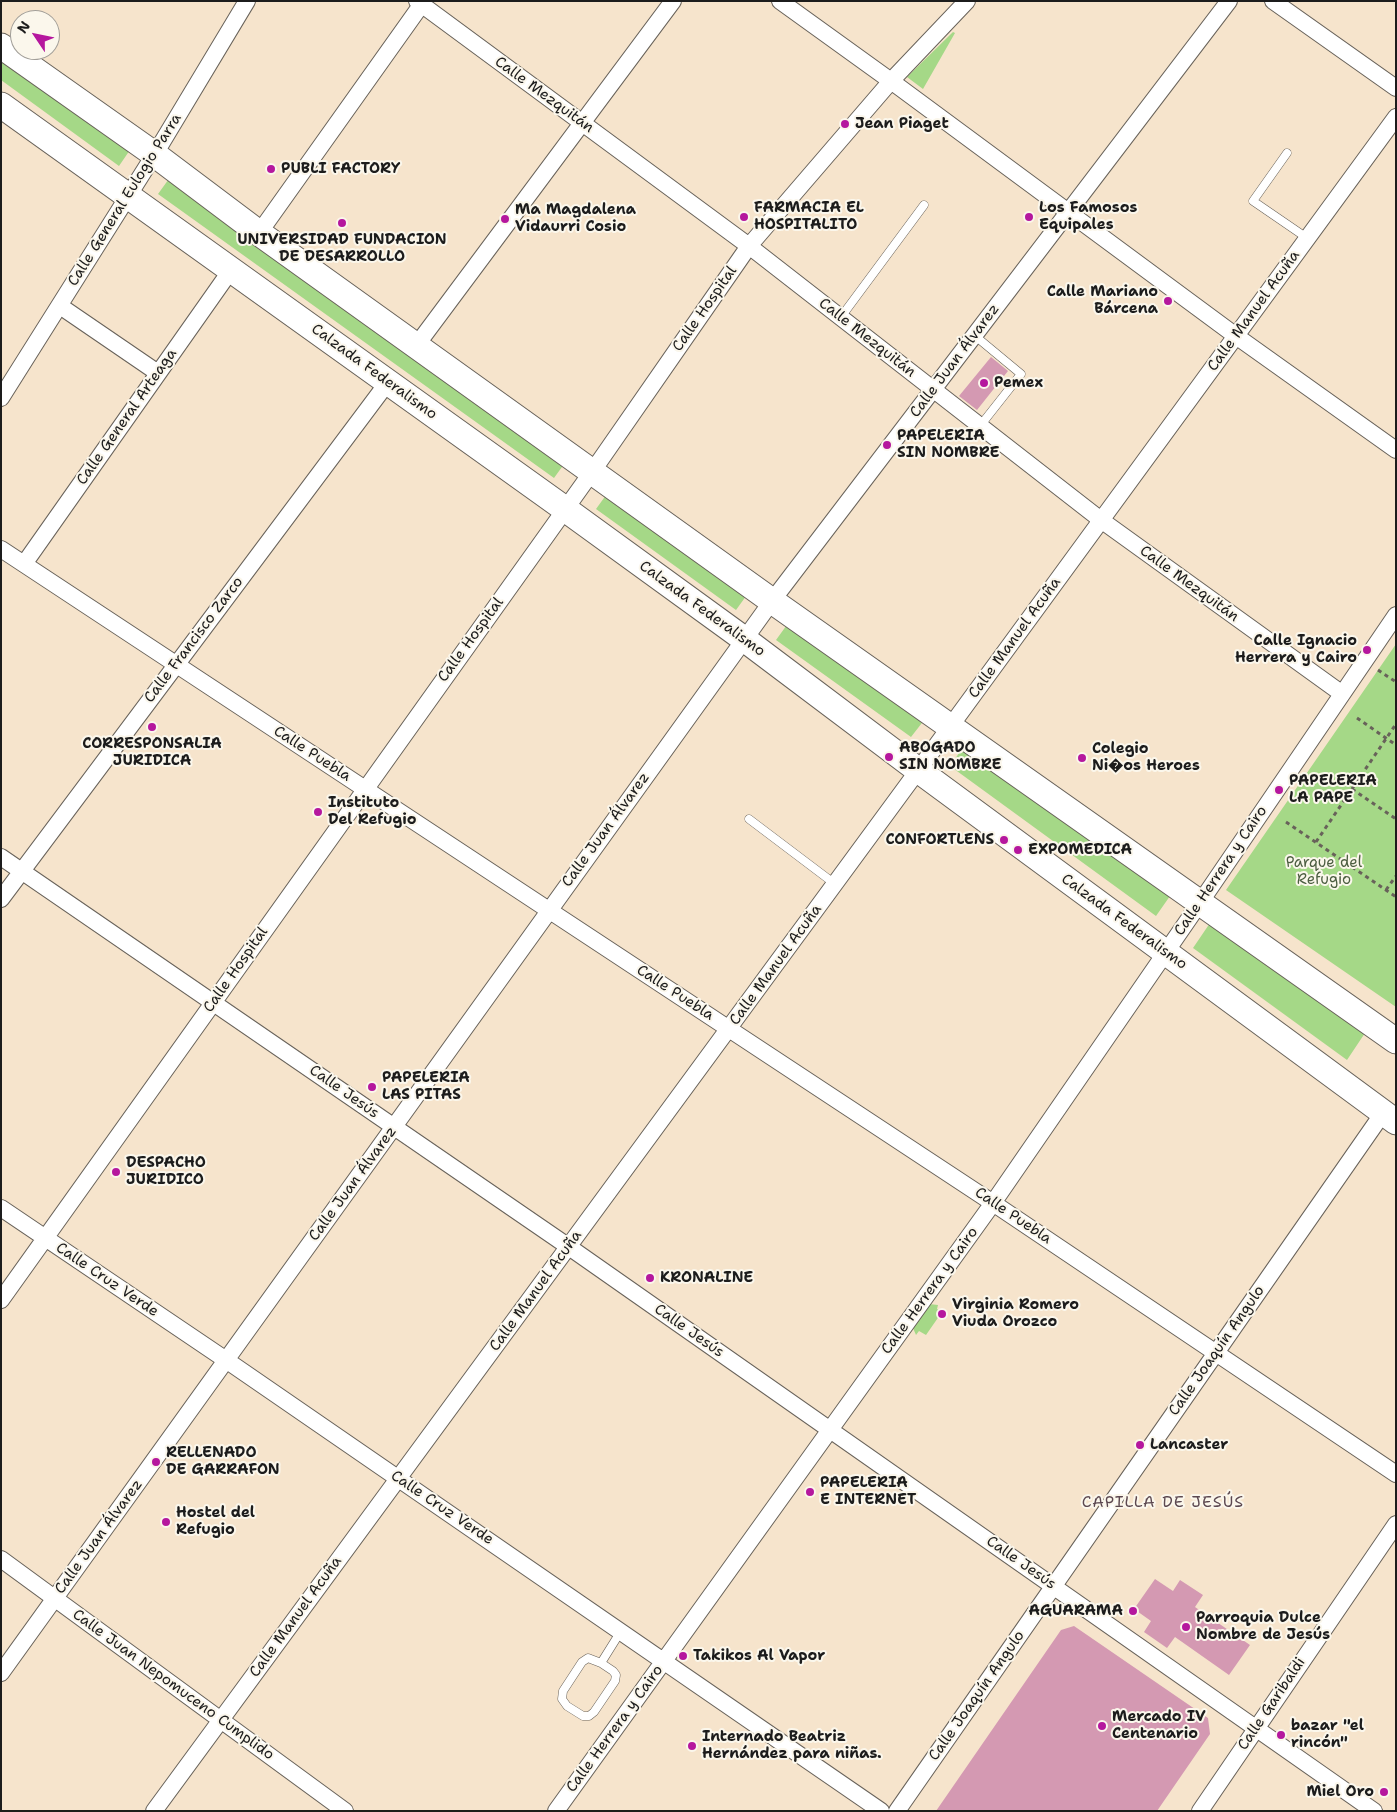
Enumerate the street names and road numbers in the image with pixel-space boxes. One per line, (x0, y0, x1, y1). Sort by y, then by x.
street label: Calle Mezquitán (491, 53, 597, 137)
street label: Calle General Eulogio Parra (64, 110, 186, 290)
street label: Calle Manuel Acuña (1204, 247, 1304, 375)
street label: Calle Hospital (669, 263, 741, 355)
street label: Calle Mezquitán (815, 295, 919, 381)
street label: Calle Juan Álvarez (907, 301, 1003, 421)
street label: Calzada Federalismo (308, 320, 440, 424)
street label: Calle General Arteaga (73, 345, 181, 489)
street label: Calle Mezquitán (1136, 542, 1242, 626)
street label: Calzada Federalismo (636, 557, 768, 661)
street label: Calle Francisco Zarco (141, 573, 247, 707)
street label: Calle Manuel Acuña (965, 574, 1065, 702)
street label: Calle Hospital (434, 594, 508, 686)
street label: Calle Puebla (270, 722, 354, 786)
street label: Calle Juan Álvarez (558, 769, 654, 891)
street label: Calle Herrera y Cairo (1171, 803, 1271, 939)
street label: Calzada Federalismo (1058, 870, 1190, 974)
street label: Calle Manuel Acuña (726, 901, 826, 1029)
street label: Calle Hospital (200, 924, 272, 1016)
street label: Calle Puebla (633, 961, 717, 1025)
street label: Calle Jesús (306, 1061, 382, 1123)
street label: Calle Juan Álvarez (305, 1123, 401, 1245)
street label: Calle Puebla (971, 1184, 1055, 1248)
street label: Calle Herrera y Cairo (878, 1224, 982, 1358)
street label: Calle Manuel Acuña (486, 1227, 586, 1355)
street label: Calle Cruz Verde (52, 1239, 162, 1321)
street label: Calle Joaquín Angulo (1165, 1282, 1269, 1420)
street label: Calle Jesús (651, 1300, 727, 1362)
street label: Calle Cruz Verde (387, 1467, 497, 1549)
street label: Calle Juan Álvarez (51, 1476, 147, 1598)
street label: Calle Jesús (983, 1532, 1059, 1594)
street label: Calle Manuel Acuña (246, 1553, 346, 1681)
street label: Calle Juan Nepomuceno Cumplido (69, 1606, 277, 1764)
street label: Calle Joaquín Angulo (925, 1627, 1029, 1765)
street label: Calle Garibaldi (1234, 1654, 1310, 1754)
street label: Calle Herrera y Cairo (563, 1662, 667, 1796)

